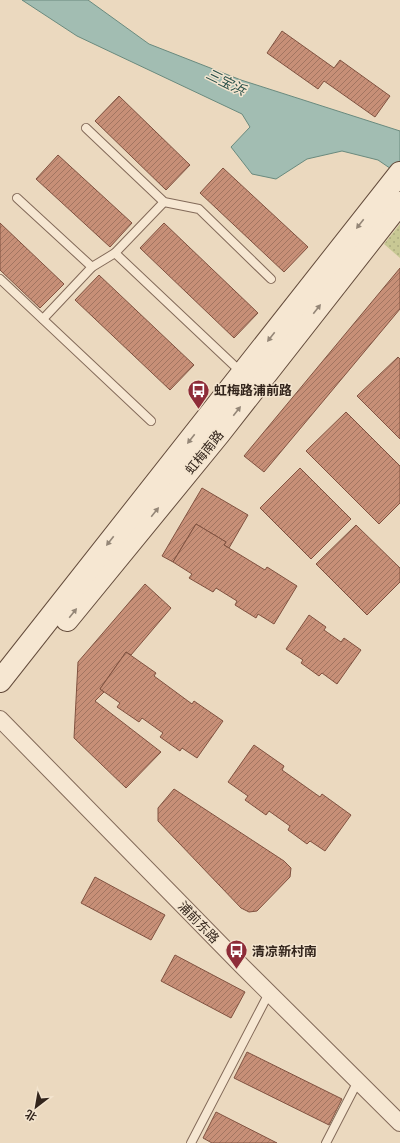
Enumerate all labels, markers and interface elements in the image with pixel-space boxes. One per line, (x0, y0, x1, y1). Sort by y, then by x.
water label: 三宝浜 (204, 67, 249, 99)
one-way arrow (356, 219, 364, 230)
one-way arrow (313, 303, 322, 314)
one-way arrow (267, 332, 275, 343)
bus stop icon: 虹梅路浦前路 (185, 377, 211, 410)
place label: 虹梅路浦前路 (214, 383, 292, 398)
one-way arrow (233, 406, 241, 417)
street label: 虹梅南路 (182, 427, 227, 477)
one-way arrow (186, 434, 195, 445)
one-way arrow (151, 507, 160, 518)
one-way arrow (106, 536, 114, 547)
one-way arrow (69, 607, 78, 618)
street label: 浦前东路 (175, 898, 222, 946)
bus stop icon: 清凉新村南 (224, 938, 250, 971)
place label: 清凉新村南 (252, 944, 317, 959)
north arrow (16, 1087, 56, 1127)
text: 北 (23, 1108, 39, 1124)

